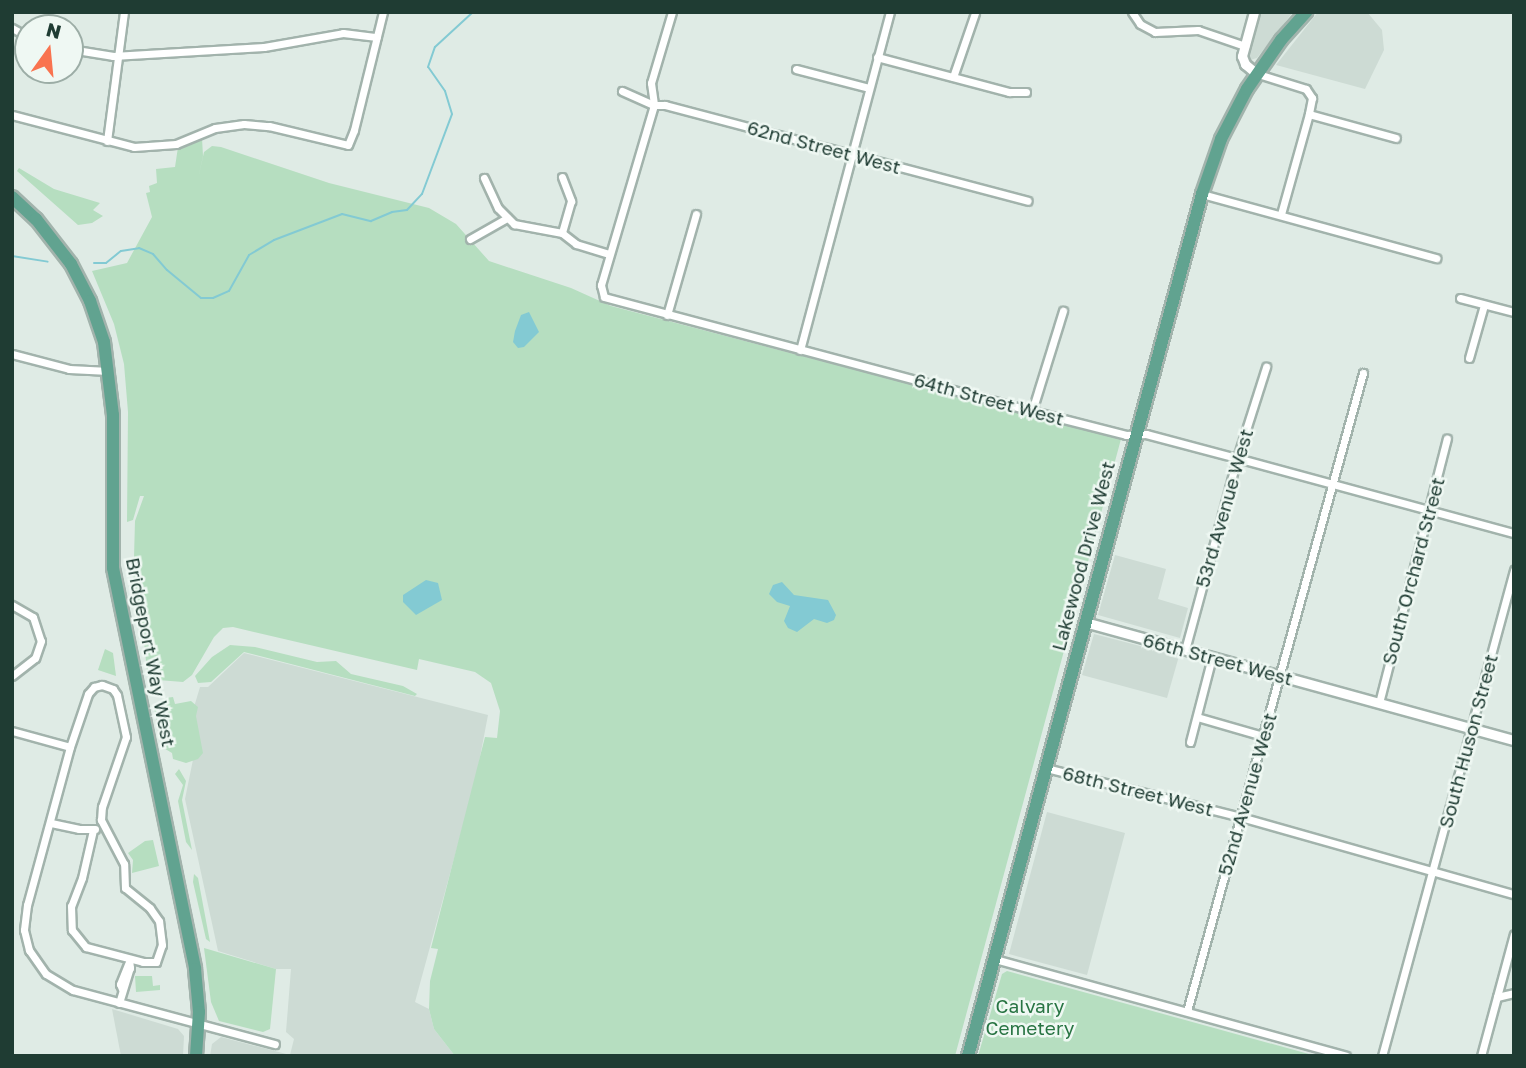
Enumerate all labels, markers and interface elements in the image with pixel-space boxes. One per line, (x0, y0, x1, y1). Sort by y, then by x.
north arrow (14, 14, 84, 84)
text: N (44, 17, 64, 43)
street label: 62nd Street West (745, 116, 903, 178)
street label: 64th Street West (912, 368, 1066, 430)
street label: 53rd Avenue West (1190, 426, 1258, 590)
street label: Lakewood Drive West (1047, 459, 1119, 653)
street label: South Orchard Street (1377, 475, 1449, 667)
street label: Bridgeport Way West (121, 555, 181, 749)
street label: 66th Street West (1141, 628, 1295, 690)
street label: South Huson Street (1434, 652, 1502, 830)
street label: 52nd Avenue West (1213, 710, 1281, 878)
street label: 68th Street West (1060, 761, 1216, 821)
park label: Calvary Cemetery (985, 995, 1075, 1039)

